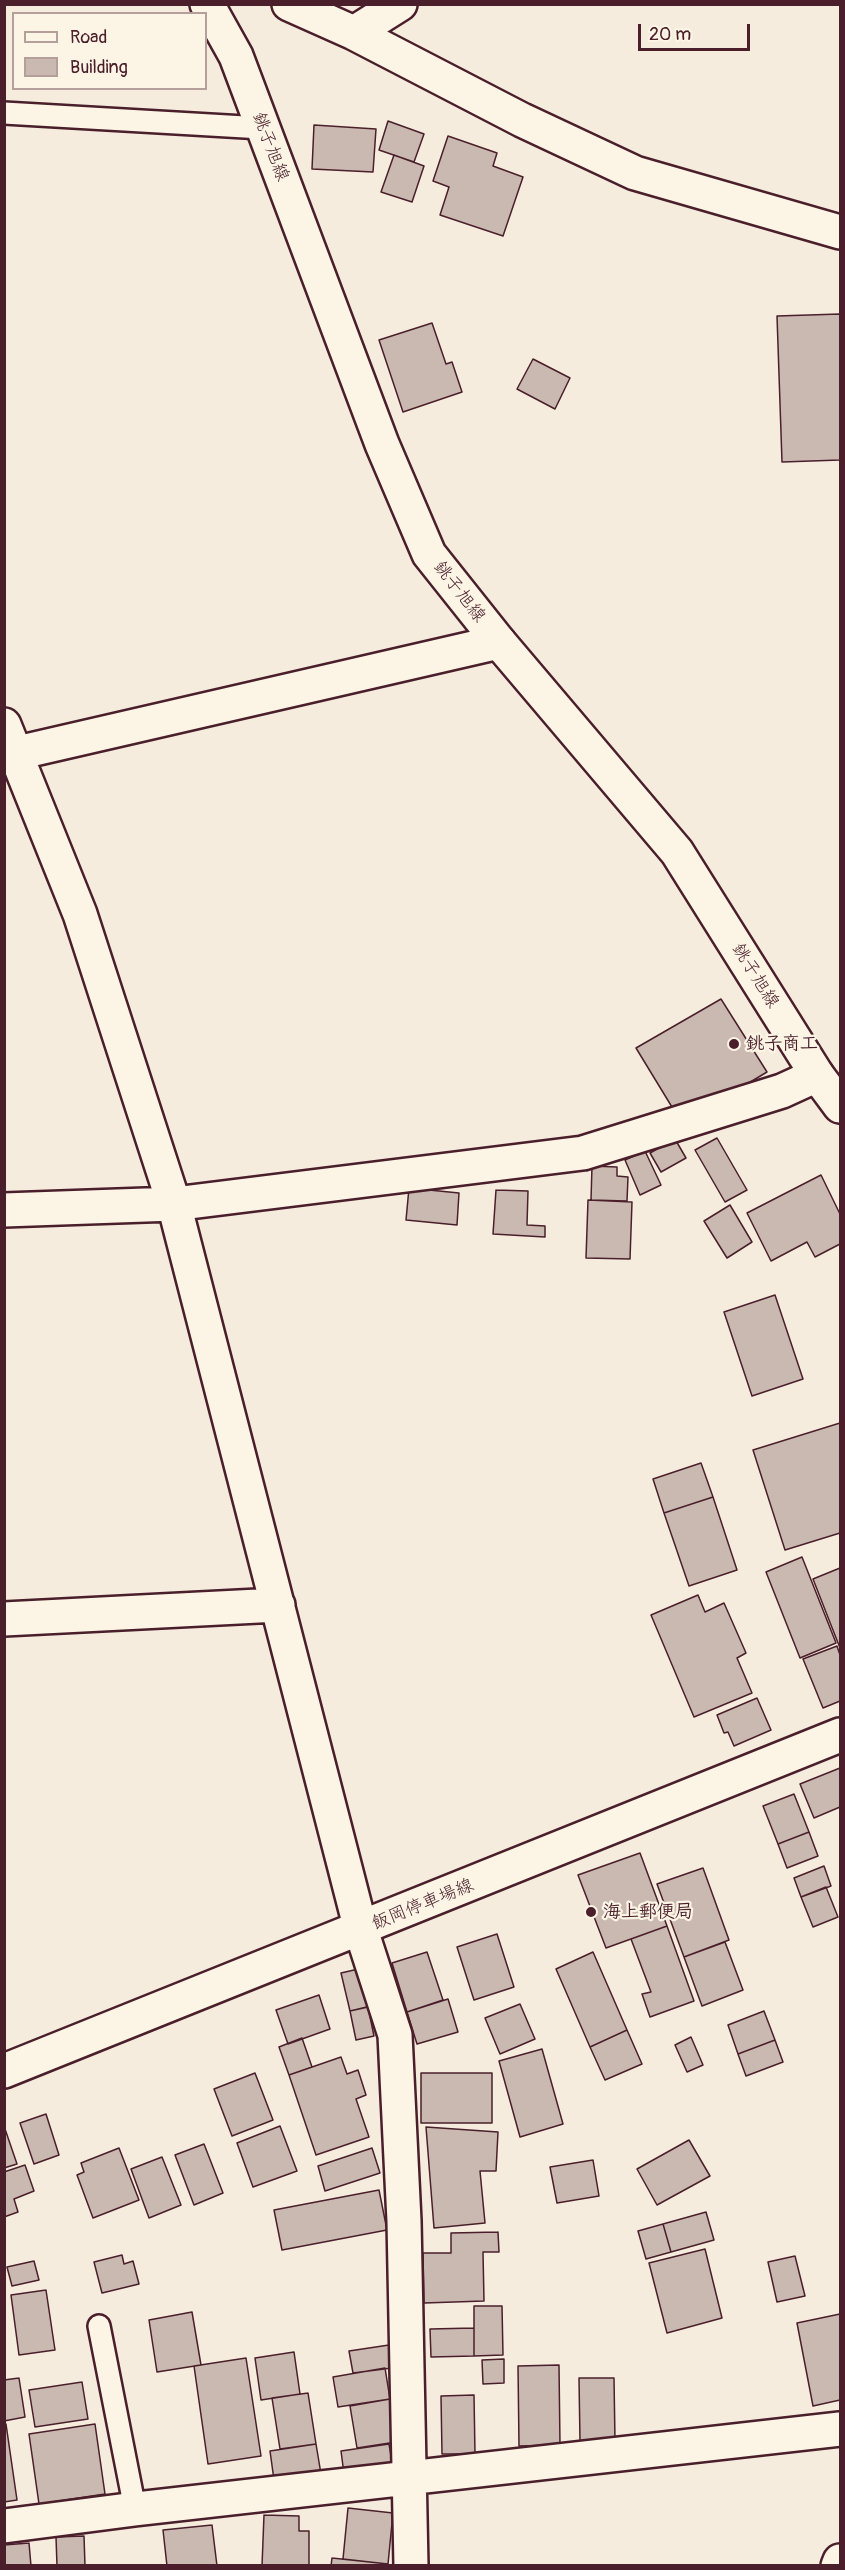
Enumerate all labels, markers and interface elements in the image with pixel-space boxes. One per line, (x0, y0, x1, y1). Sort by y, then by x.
legend (12, 12, 207, 90)
scale bar (641, 12, 754, 50)
text: 20 m (649, 23, 691, 46)
text: Road (70, 26, 107, 49)
text: Building (70, 56, 128, 79)
street label: 銚子旭線 (247, 110, 293, 184)
street label: 銚子旭線 (428, 557, 490, 627)
street label: 銚子旭線 (727, 940, 783, 1012)
place label: 銚子商工 (746, 1033, 818, 1055)
marker: 銚子商工 (727, 1037, 741, 1051)
street label: 飯岡停車場線 (369, 1875, 477, 1935)
place label: 海上郵便局 (603, 1901, 693, 1923)
marker: 海上郵便局 (584, 1905, 598, 1919)

